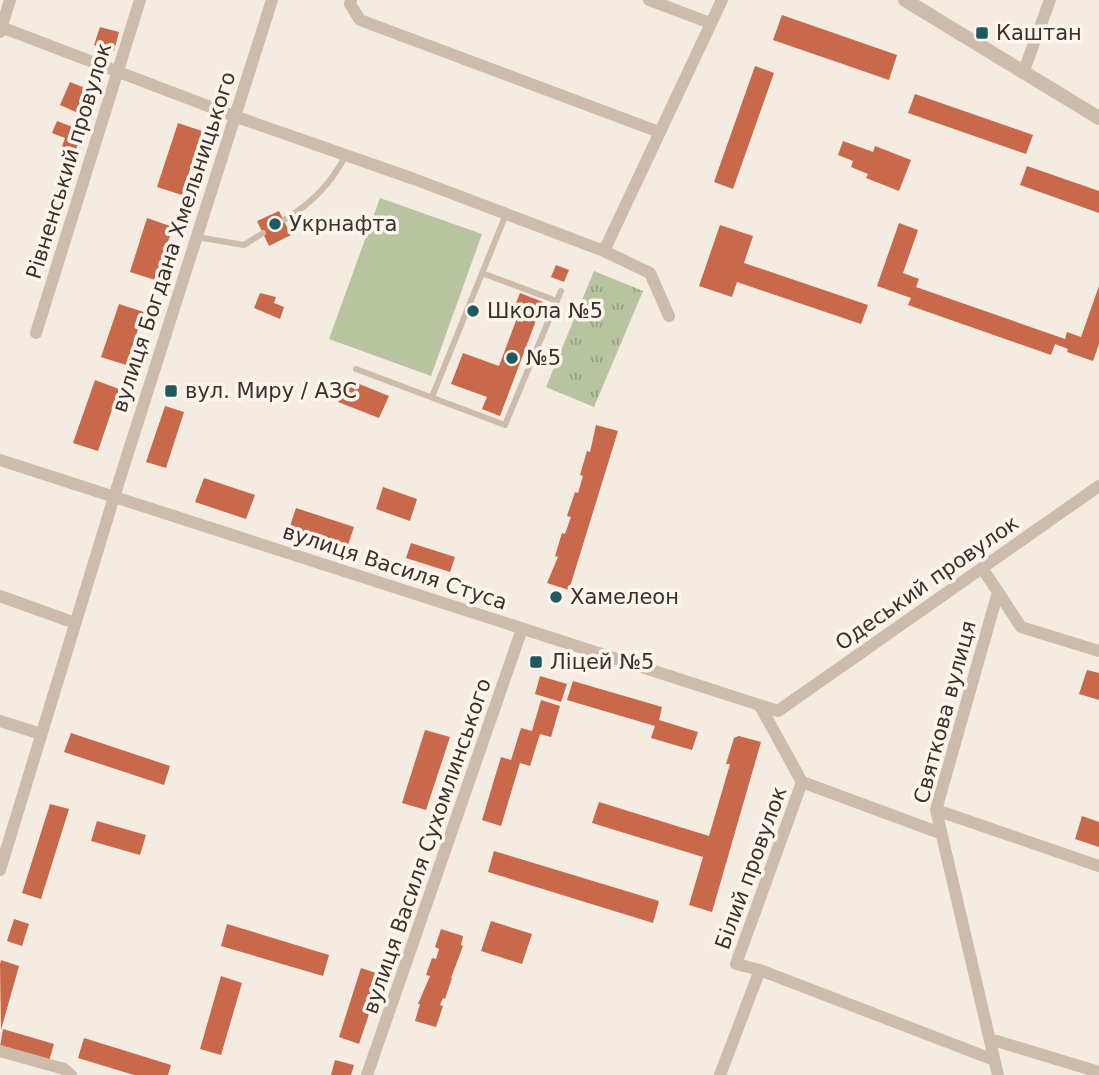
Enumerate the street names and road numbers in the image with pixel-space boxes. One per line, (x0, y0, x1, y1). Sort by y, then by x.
street label: Рівненський провулок (22, 40, 116, 282)
street label: вулиця Богдана Хмельницького (107, 69, 241, 415)
street label: Одеський провулок (831, 511, 1023, 655)
street label: вулиця Василя Стуса (280, 519, 510, 615)
street label: Святкова вулиця (909, 618, 981, 806)
street label: вулиця Василя Сухомлинського (358, 675, 496, 1017)
street label: Білий провулок (710, 783, 792, 953)

